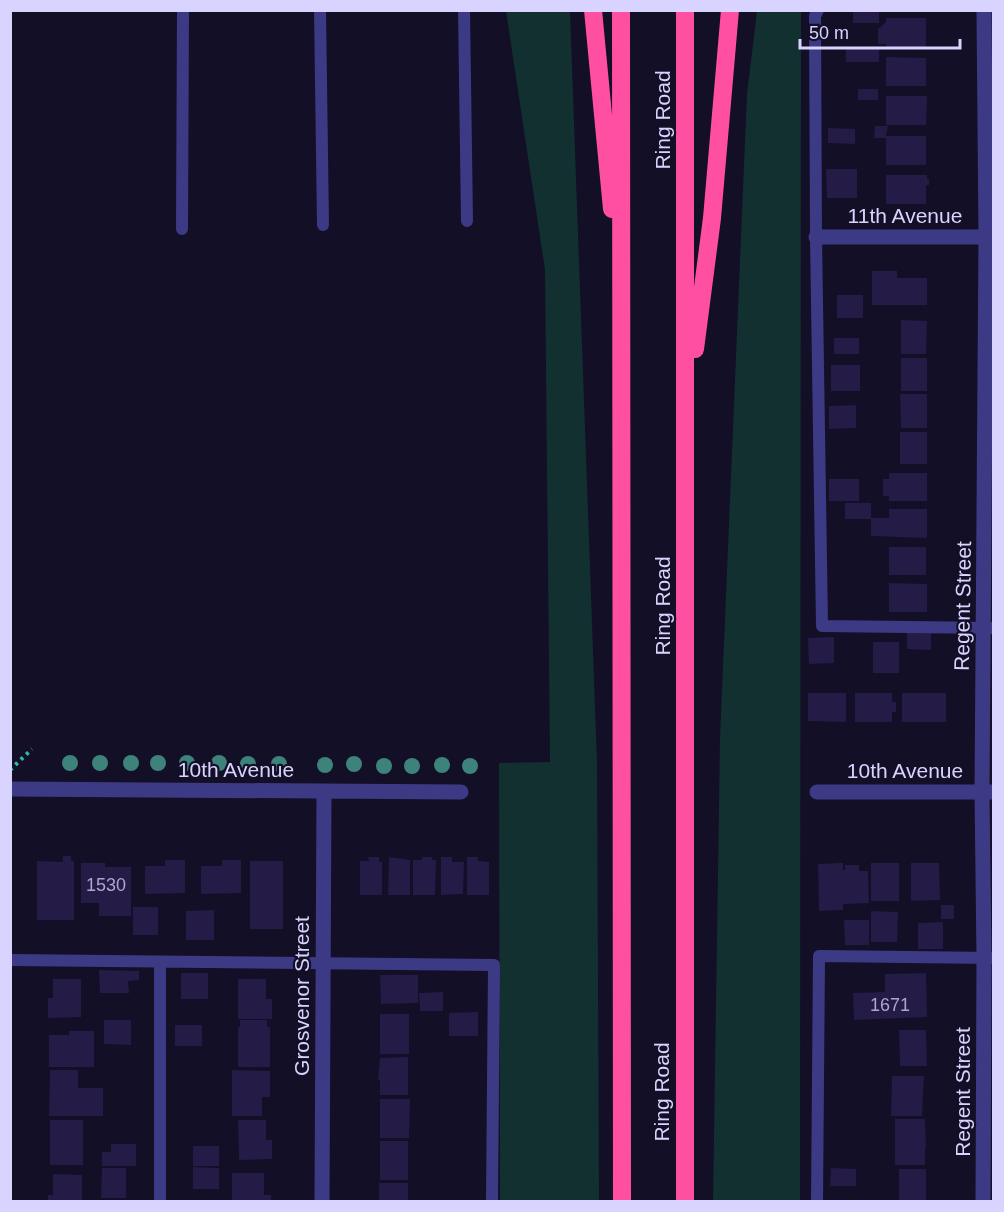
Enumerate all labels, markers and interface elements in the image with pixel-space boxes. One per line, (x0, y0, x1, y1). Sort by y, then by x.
scale bar (800, 12, 960, 50)
text: 50 m (809, 23, 849, 43)
street label: Ring Road (651, 70, 674, 170)
street label: 11th Avenue (848, 204, 962, 227)
street label: Regent Street (950, 541, 975, 671)
street label: Ring Road (651, 556, 674, 656)
street label: 10th Avenue (178, 758, 294, 781)
street label: 10th Avenue (847, 759, 963, 782)
house number: 1530 (86, 875, 126, 895)
street label: Grosvenor Street (290, 916, 313, 1076)
house number: 1671 (870, 995, 910, 1015)
street label: Regent Street (951, 1027, 974, 1157)
street label: Ring Road (650, 1042, 673, 1142)

